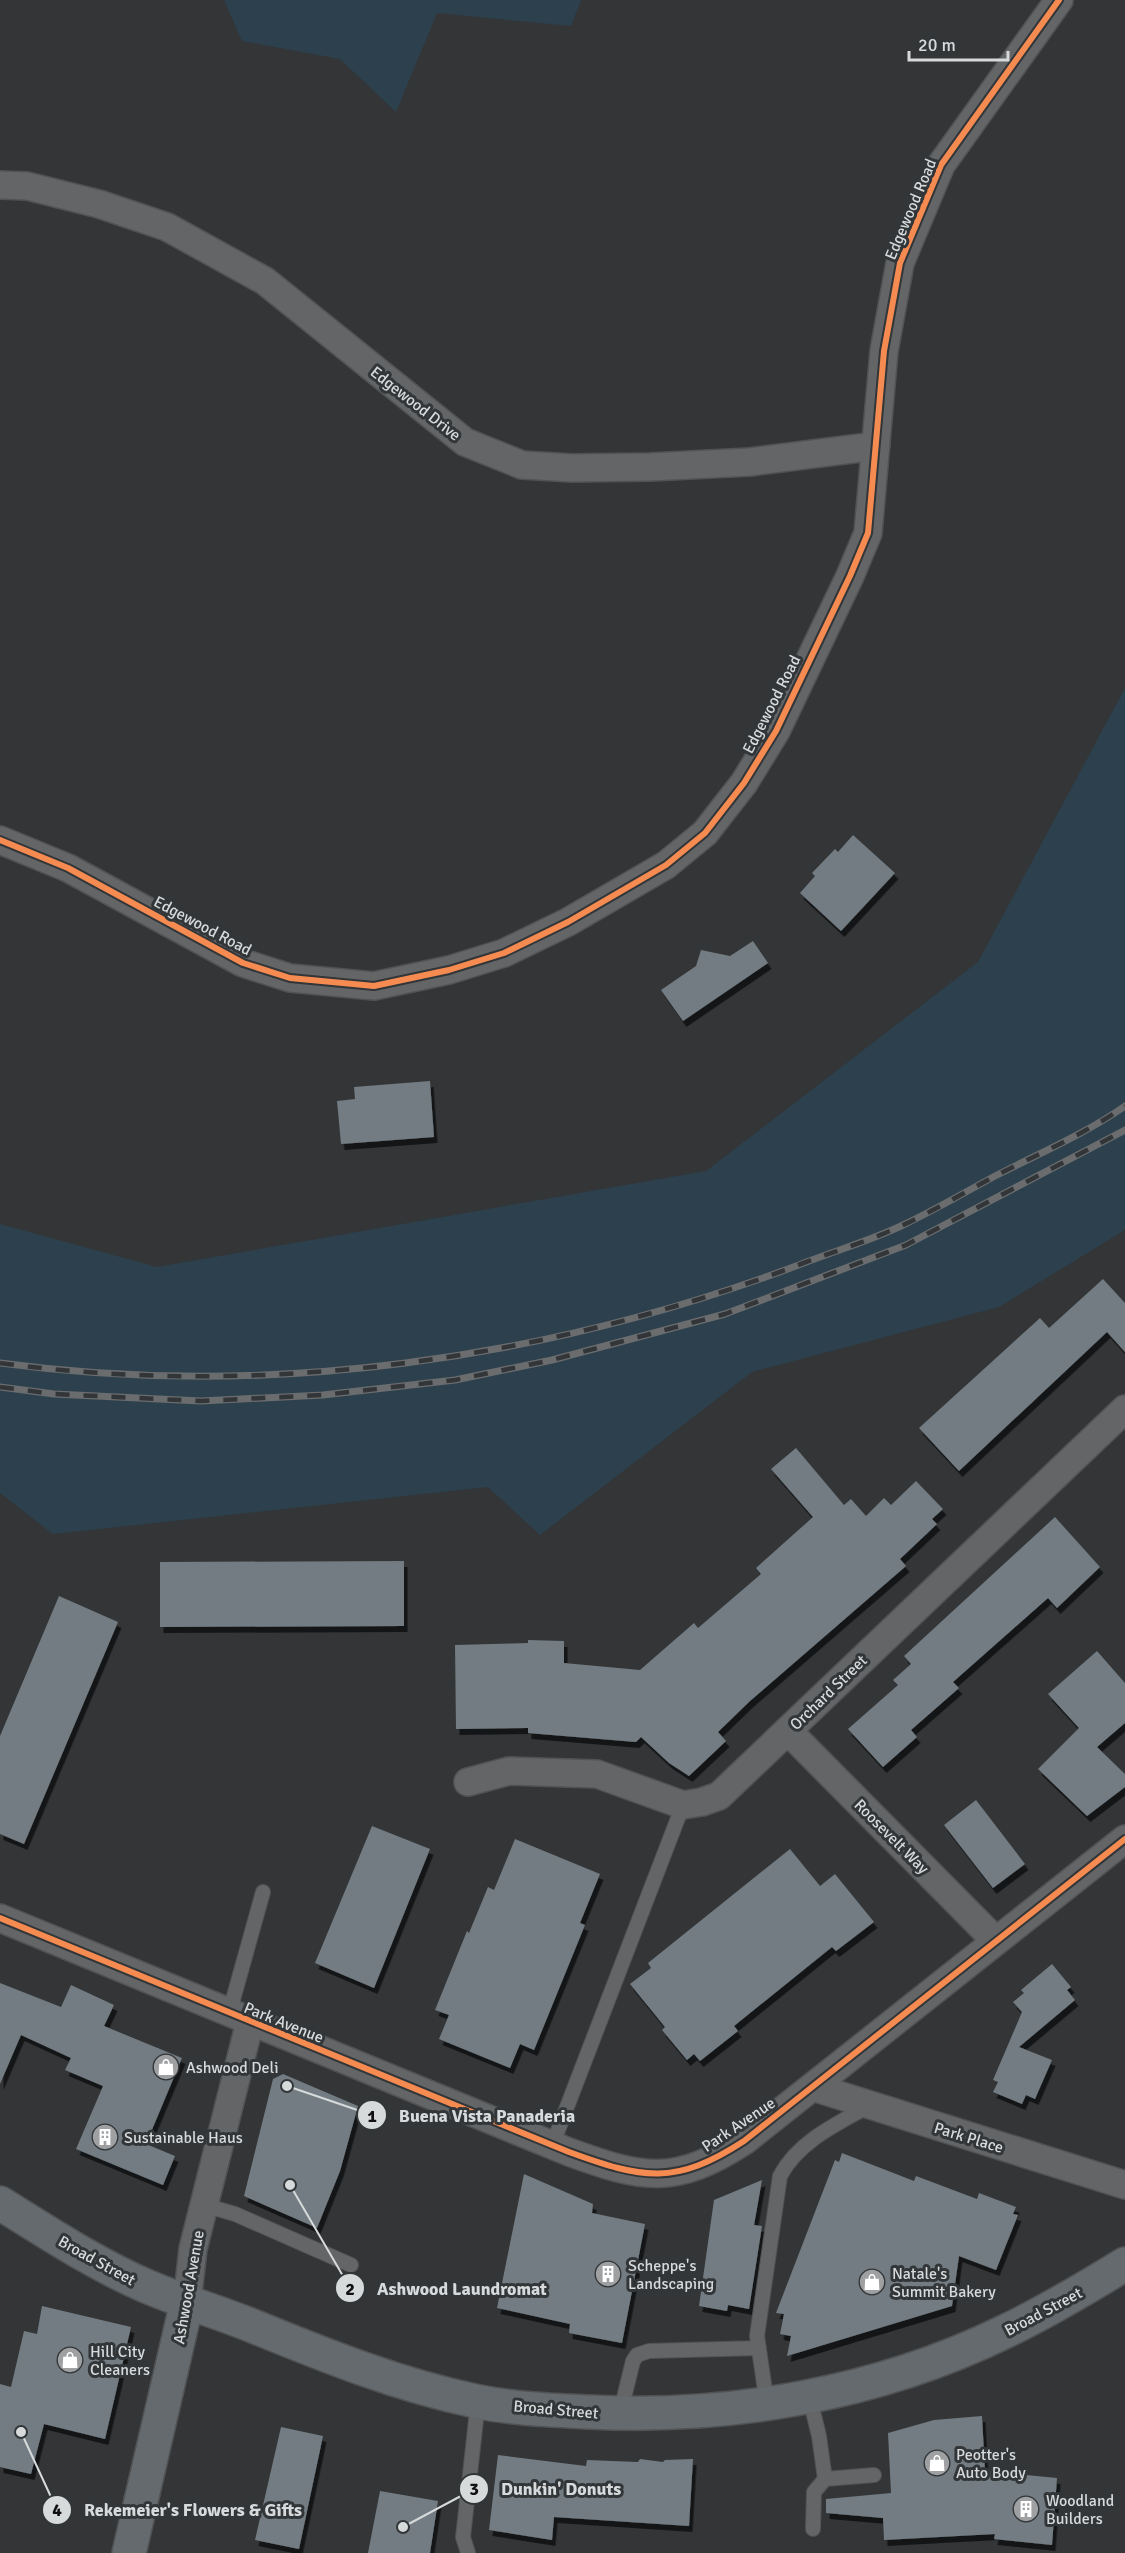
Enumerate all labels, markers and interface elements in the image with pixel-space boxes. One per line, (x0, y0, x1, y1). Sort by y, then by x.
scale bar (909, 24, 1008, 62)
text: 20 m (918, 34, 956, 56)
street label: Edgewood Road (881, 156, 941, 263)
street label: Edgewood Drive (366, 362, 465, 445)
street label: Edgewood Road (738, 652, 805, 757)
street label: Edgewood Road (150, 892, 255, 960)
street label: Orchard Street (786, 1651, 872, 1735)
street label: Roosevelt Way (850, 1795, 933, 1879)
street label: Park Avenue (241, 1998, 326, 2048)
shop icon: Ashwood Deli (151, 2052, 181, 2082)
place label: Ashwood Deli (186, 2058, 279, 2078)
street label: Park Avenue (698, 2093, 779, 2157)
callout: Buena Vista Panaderia (357, 2097, 587, 2133)
text: 1 (367, 2105, 377, 2127)
text: Buena Vista Panaderia (399, 2105, 575, 2127)
street label: Park Place (932, 2118, 1006, 2158)
building icon: Sustainable Haus (90, 2122, 120, 2152)
place label: Sustainable Haus (124, 2128, 243, 2148)
street label: Ashwood Avenue (169, 2229, 209, 2346)
street label: Broad Street (54, 2232, 139, 2290)
place label: Scheppe's Landscaping (628, 2256, 714, 2294)
building icon: Scheppe's Landscaping (593, 2259, 623, 2289)
place label: Natale's Summit Bakery (892, 2264, 996, 2302)
shop icon: Natale's Summit Bakery (857, 2267, 887, 2297)
callout: Ashwood Laundromat (335, 2270, 559, 2306)
text: 2 (345, 2278, 355, 2300)
text: Ashwood Laundromat (377, 2278, 547, 2300)
street label: Broad Street (1001, 2283, 1086, 2341)
place label: Hill City Cleaners (90, 2342, 150, 2380)
shop icon: Hill City Cleaners (55, 2345, 85, 2375)
street label: Broad Street (513, 2396, 600, 2424)
place label: Peotter's Auto Body (956, 2445, 1026, 2483)
shop icon: Peotter's Auto Body (922, 2448, 952, 2478)
callout: Dunkin' Donuts (459, 2471, 633, 2507)
text: 3 (469, 2478, 479, 2500)
text: Dunkin' Donuts (501, 2478, 621, 2500)
place label: Woodland Builders (1046, 2491, 1114, 2529)
callout: Rekemeier's Flowers & Gifts (42, 2492, 314, 2528)
building icon: Woodland Builders (1011, 2494, 1041, 2524)
text: 4 (52, 2499, 62, 2521)
text: Rekemeier's Flowers & Gifts (84, 2499, 302, 2521)

